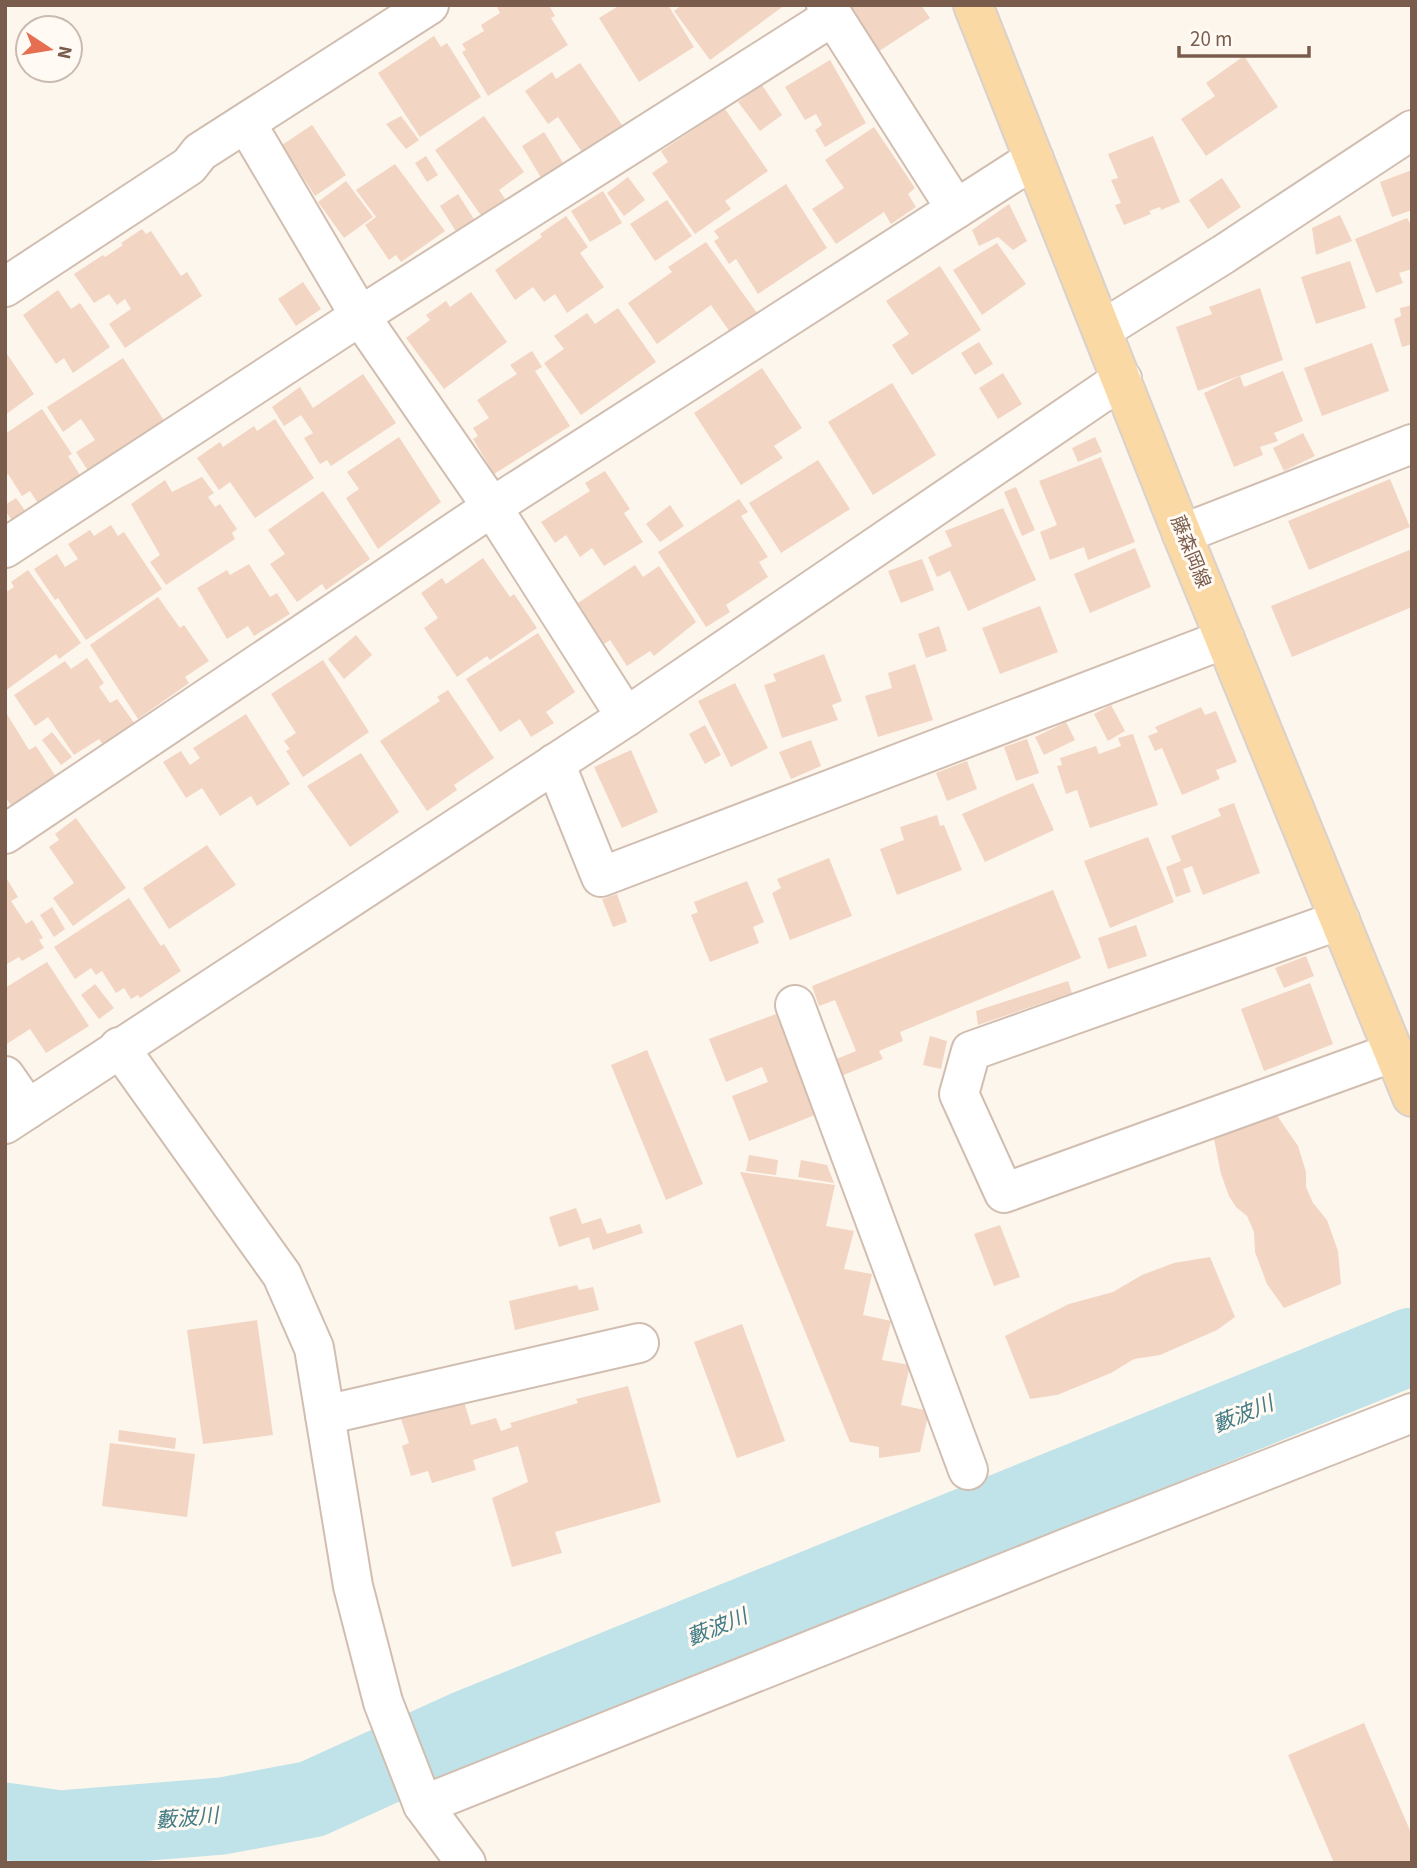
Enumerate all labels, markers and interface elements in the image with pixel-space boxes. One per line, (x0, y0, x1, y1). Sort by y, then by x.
north arrow (14, 14, 84, 84)
scale bar (1179, 14, 1308, 58)
text: 20 m (1190, 24, 1232, 54)
text: N (50, 43, 79, 61)
street label: 藤森岡線 (1163, 512, 1217, 592)
water label: 藪波川 (1208, 1388, 1280, 1440)
water label: 藪波川 (682, 1601, 754, 1653)
water label: 藪波川 (154, 1800, 222, 1836)

